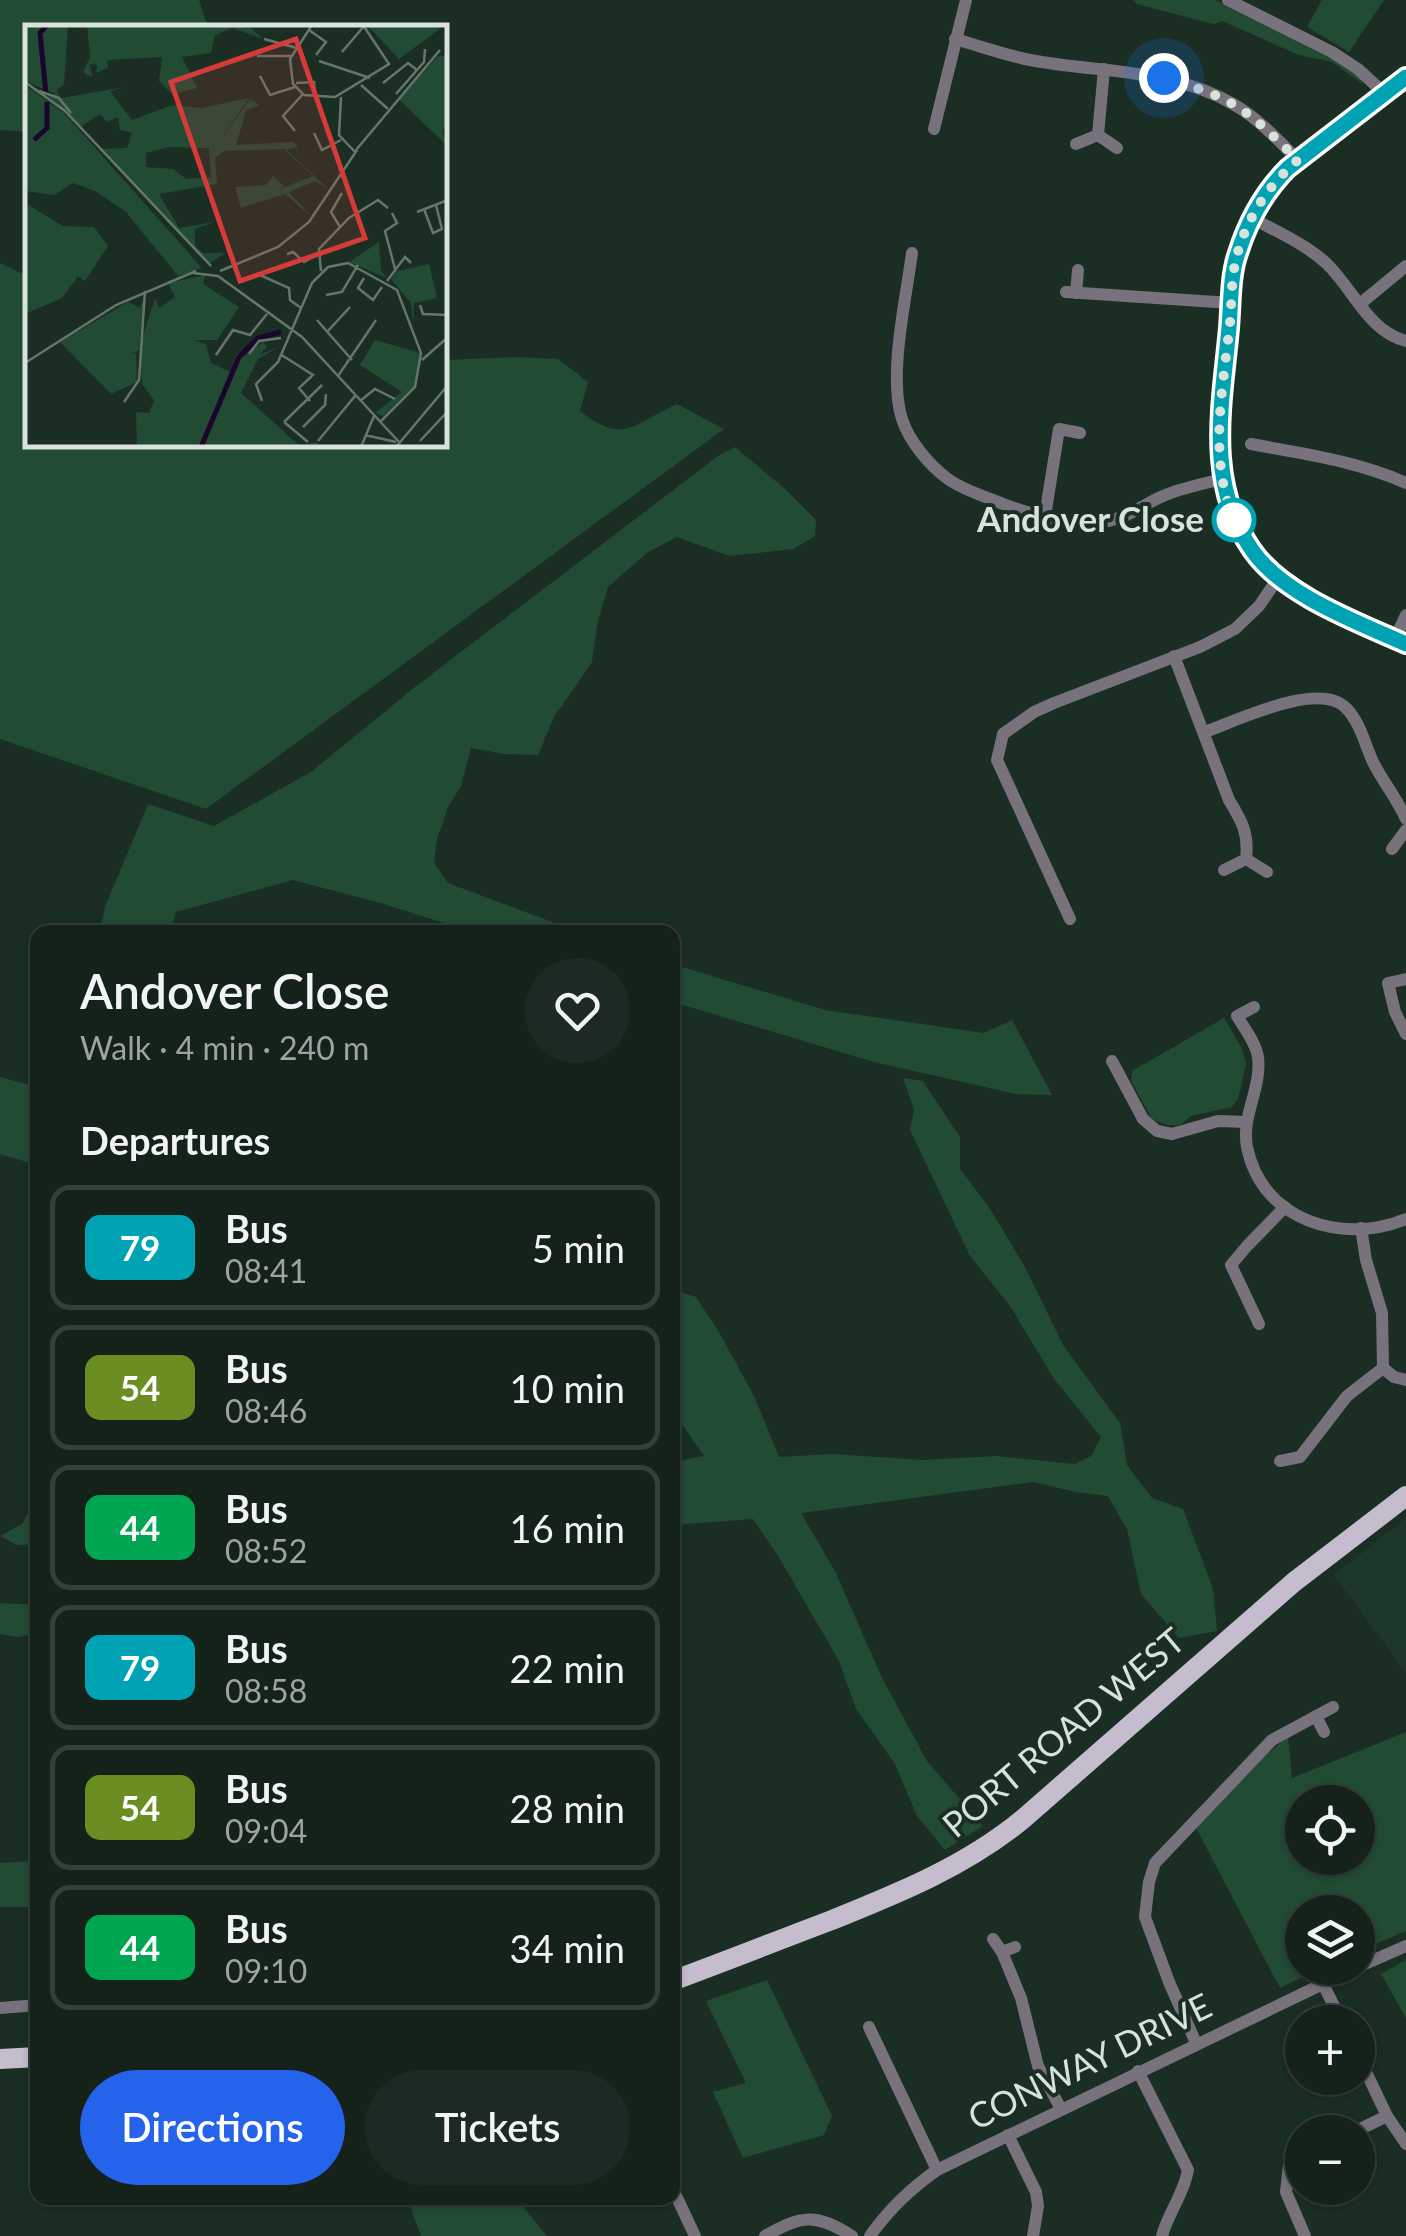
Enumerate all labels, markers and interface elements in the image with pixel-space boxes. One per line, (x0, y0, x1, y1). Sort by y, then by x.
inset map (25, 25, 448, 448)
your location (1139, 53, 1189, 103)
place label: Andover Close (976, 497, 1204, 539)
marker: Andover Close (1213, 499, 1255, 541)
button: heart (525, 958, 630, 1063)
text: Andover Close (80, 962, 389, 1019)
text: Walk · 4 min · 240 m (80, 1028, 369, 1067)
text: Departures (80, 1117, 270, 1163)
text: Bus (225, 1205, 288, 1251)
text: 5 min (532, 1225, 625, 1271)
text: 79 (120, 1226, 160, 1268)
text: 08:41 (225, 1251, 307, 1290)
text: Bus (225, 1345, 288, 1391)
text: 10 min (510, 1365, 625, 1411)
text: 54 (120, 1366, 160, 1408)
text: 08:46 (225, 1391, 307, 1430)
text: Bus (225, 1485, 288, 1531)
text: 16 min (510, 1505, 625, 1551)
text: 44 (120, 1506, 160, 1548)
text: 08:52 (225, 1531, 307, 1570)
street label: PORT ROAD WEST (933, 1618, 1192, 1845)
text: Bus (225, 1625, 288, 1671)
text: 22 min (510, 1645, 625, 1691)
text: 79 (120, 1646, 160, 1688)
text: 08:58 (225, 1671, 307, 1710)
text: Bus (225, 1765, 288, 1811)
text: 28 min (510, 1785, 625, 1831)
map controls (1285, 1785, 1375, 2205)
button: locate (1285, 1785, 1375, 1875)
text: 54 (120, 1786, 160, 1828)
text: 09:04 (225, 1811, 307, 1850)
button: layers (1285, 1895, 1375, 1985)
text: Bus (225, 1905, 288, 1951)
text: 34 min (510, 1925, 625, 1971)
text: 44 (120, 1926, 160, 1968)
text: 09:10 (225, 1951, 307, 1990)
street label: CONWAY DRIVE (961, 1983, 1218, 2137)
button: + (1285, 2005, 1375, 2095)
button: Directions (80, 2070, 345, 2185)
button: Tickets (365, 2070, 630, 2185)
button: − (1285, 2115, 1375, 2205)

